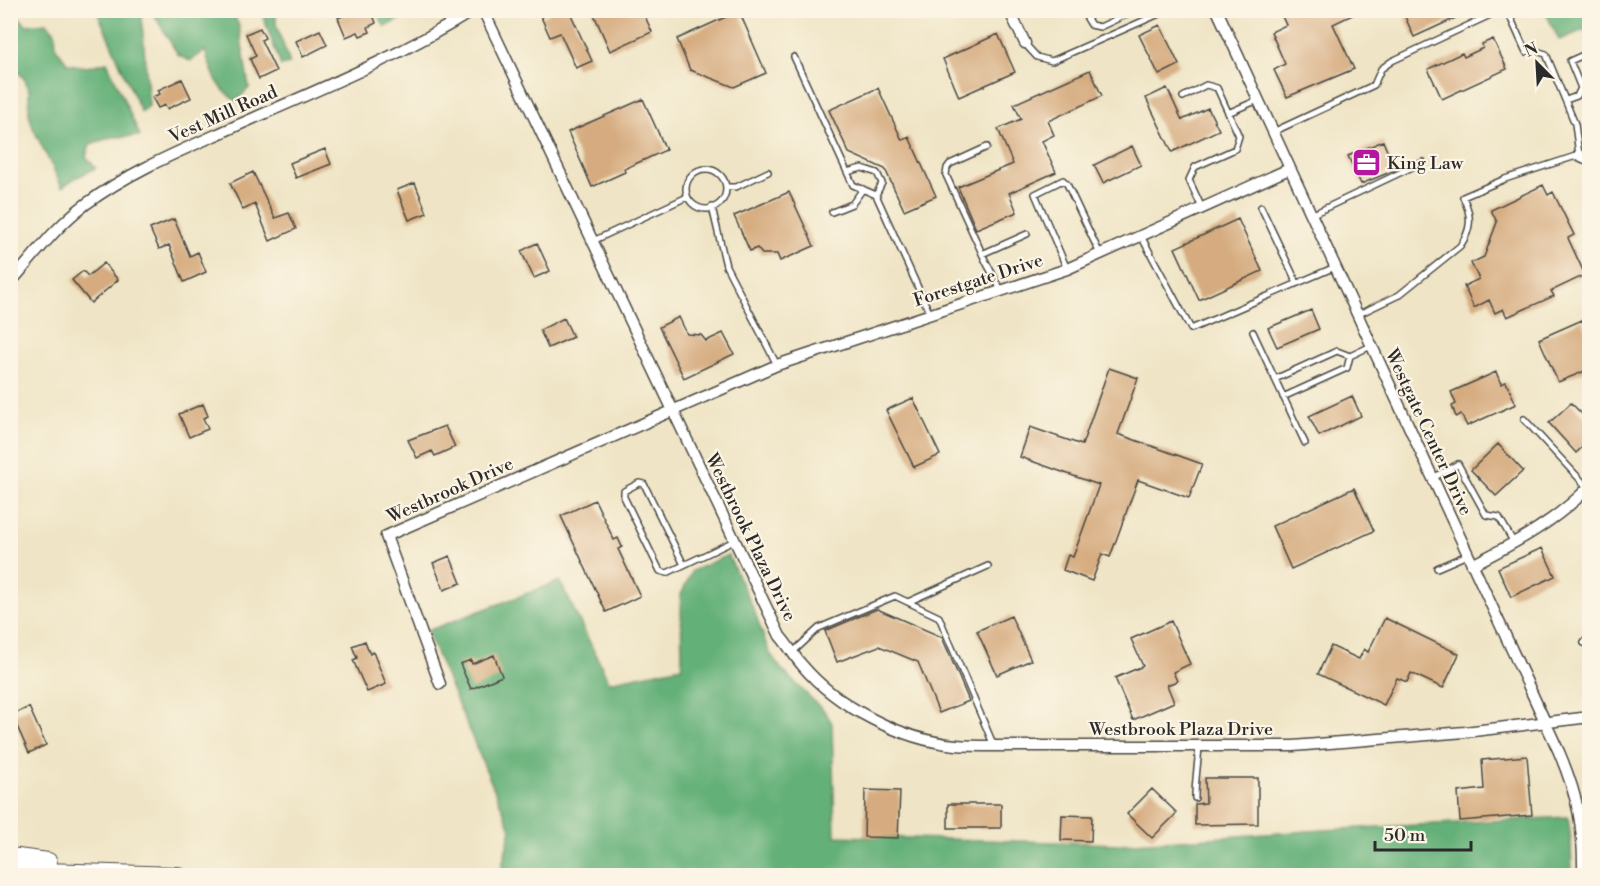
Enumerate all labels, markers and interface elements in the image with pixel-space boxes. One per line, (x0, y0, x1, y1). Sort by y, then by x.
north arrow (1507, 33, 1567, 93)
text: N (1521, 38, 1541, 62)
street label: Vest Mill Road (164, 80, 282, 149)
office icon: King Law (1350, 147, 1382, 179)
place label: King Law (1387, 152, 1464, 175)
street label: Forestgate Drive (910, 249, 1046, 312)
street label: Westgate Center Drive (1379, 344, 1477, 519)
street label: Westbrook Plaza Drive (699, 449, 801, 625)
street label: Westbrook Drive (383, 452, 517, 529)
street label: Westbrook Plaza Drive (1088, 718, 1273, 741)
scale bar (1375, 814, 1471, 852)
text: 50 m (1384, 824, 1426, 847)

